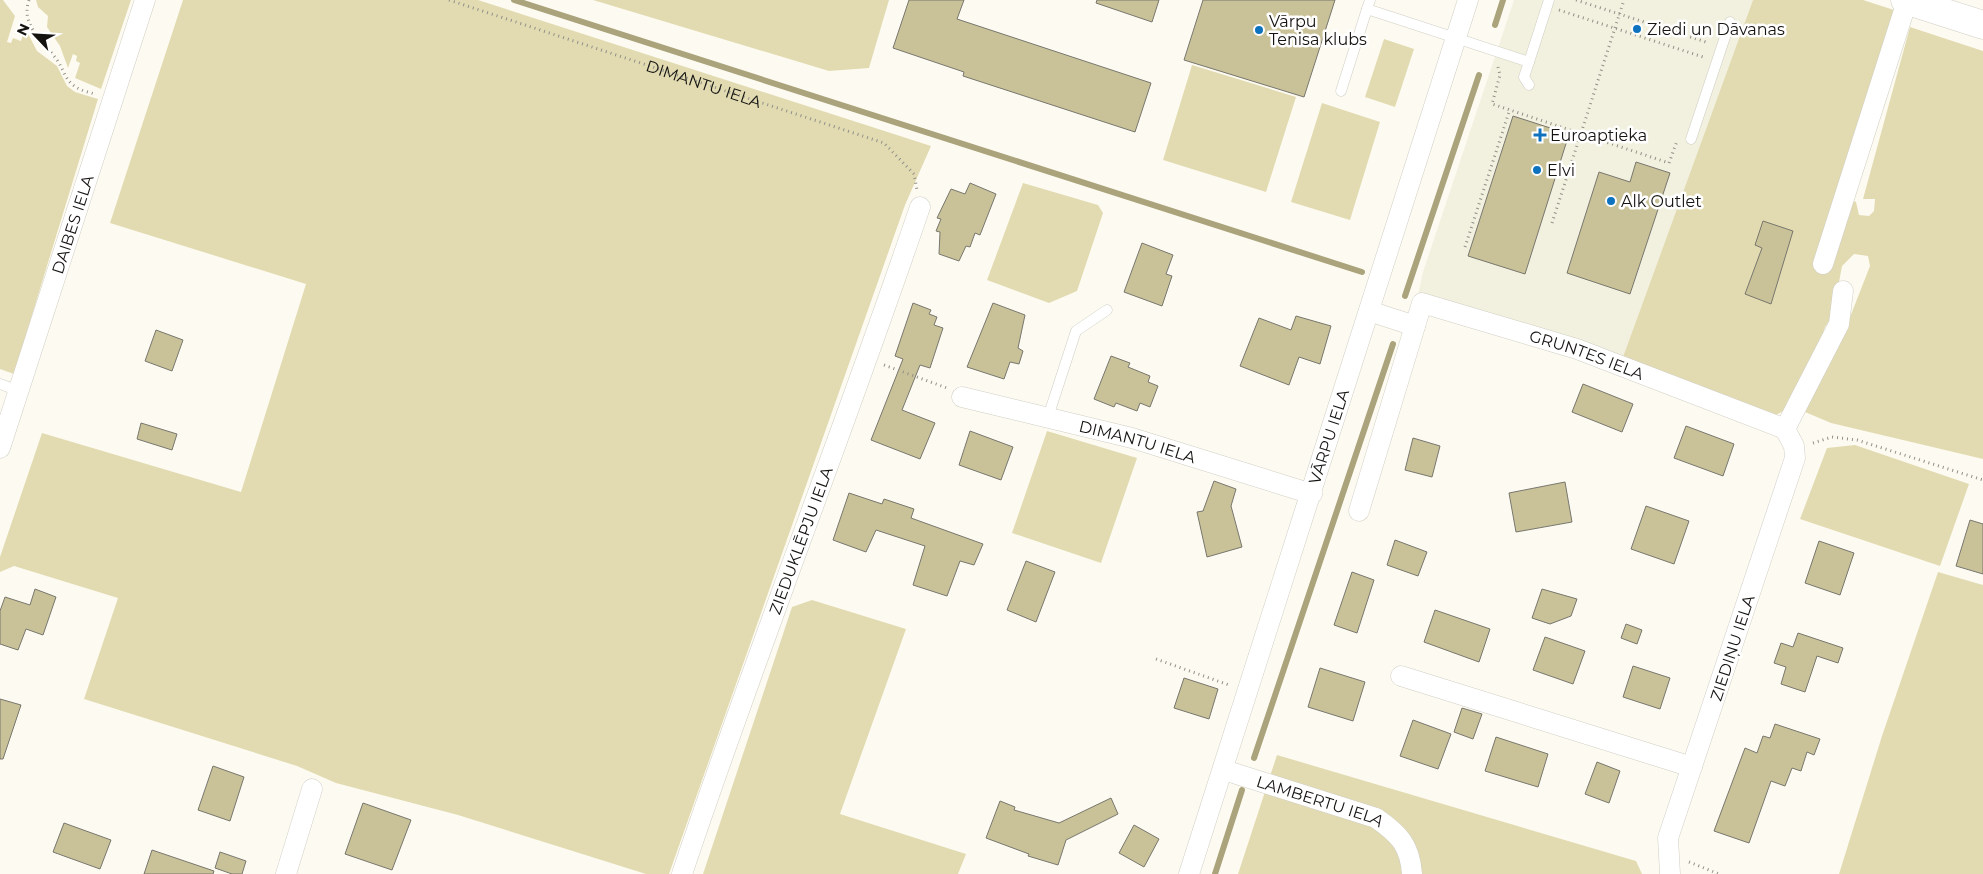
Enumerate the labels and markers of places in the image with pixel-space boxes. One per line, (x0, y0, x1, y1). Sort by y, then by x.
place label: Vārpu Tenisa klubs (1269, 12, 1367, 49)
place label: Ziedi un Dāvanas (1647, 20, 1785, 39)
marker: Ziedi un Dāvanas (1631, 23, 1643, 35)
marker: Vārpu Tenisa klubs (1253, 24, 1265, 36)
place label: Euroaptieka (1550, 126, 1647, 145)
marker: Euroaptieka (1534, 129, 1546, 141)
place label: Elvi (1547, 161, 1575, 180)
marker: Elvi (1531, 164, 1543, 176)
place label: Alk Outlet (1621, 192, 1702, 211)
marker: Alk Outlet (1605, 195, 1617, 207)

